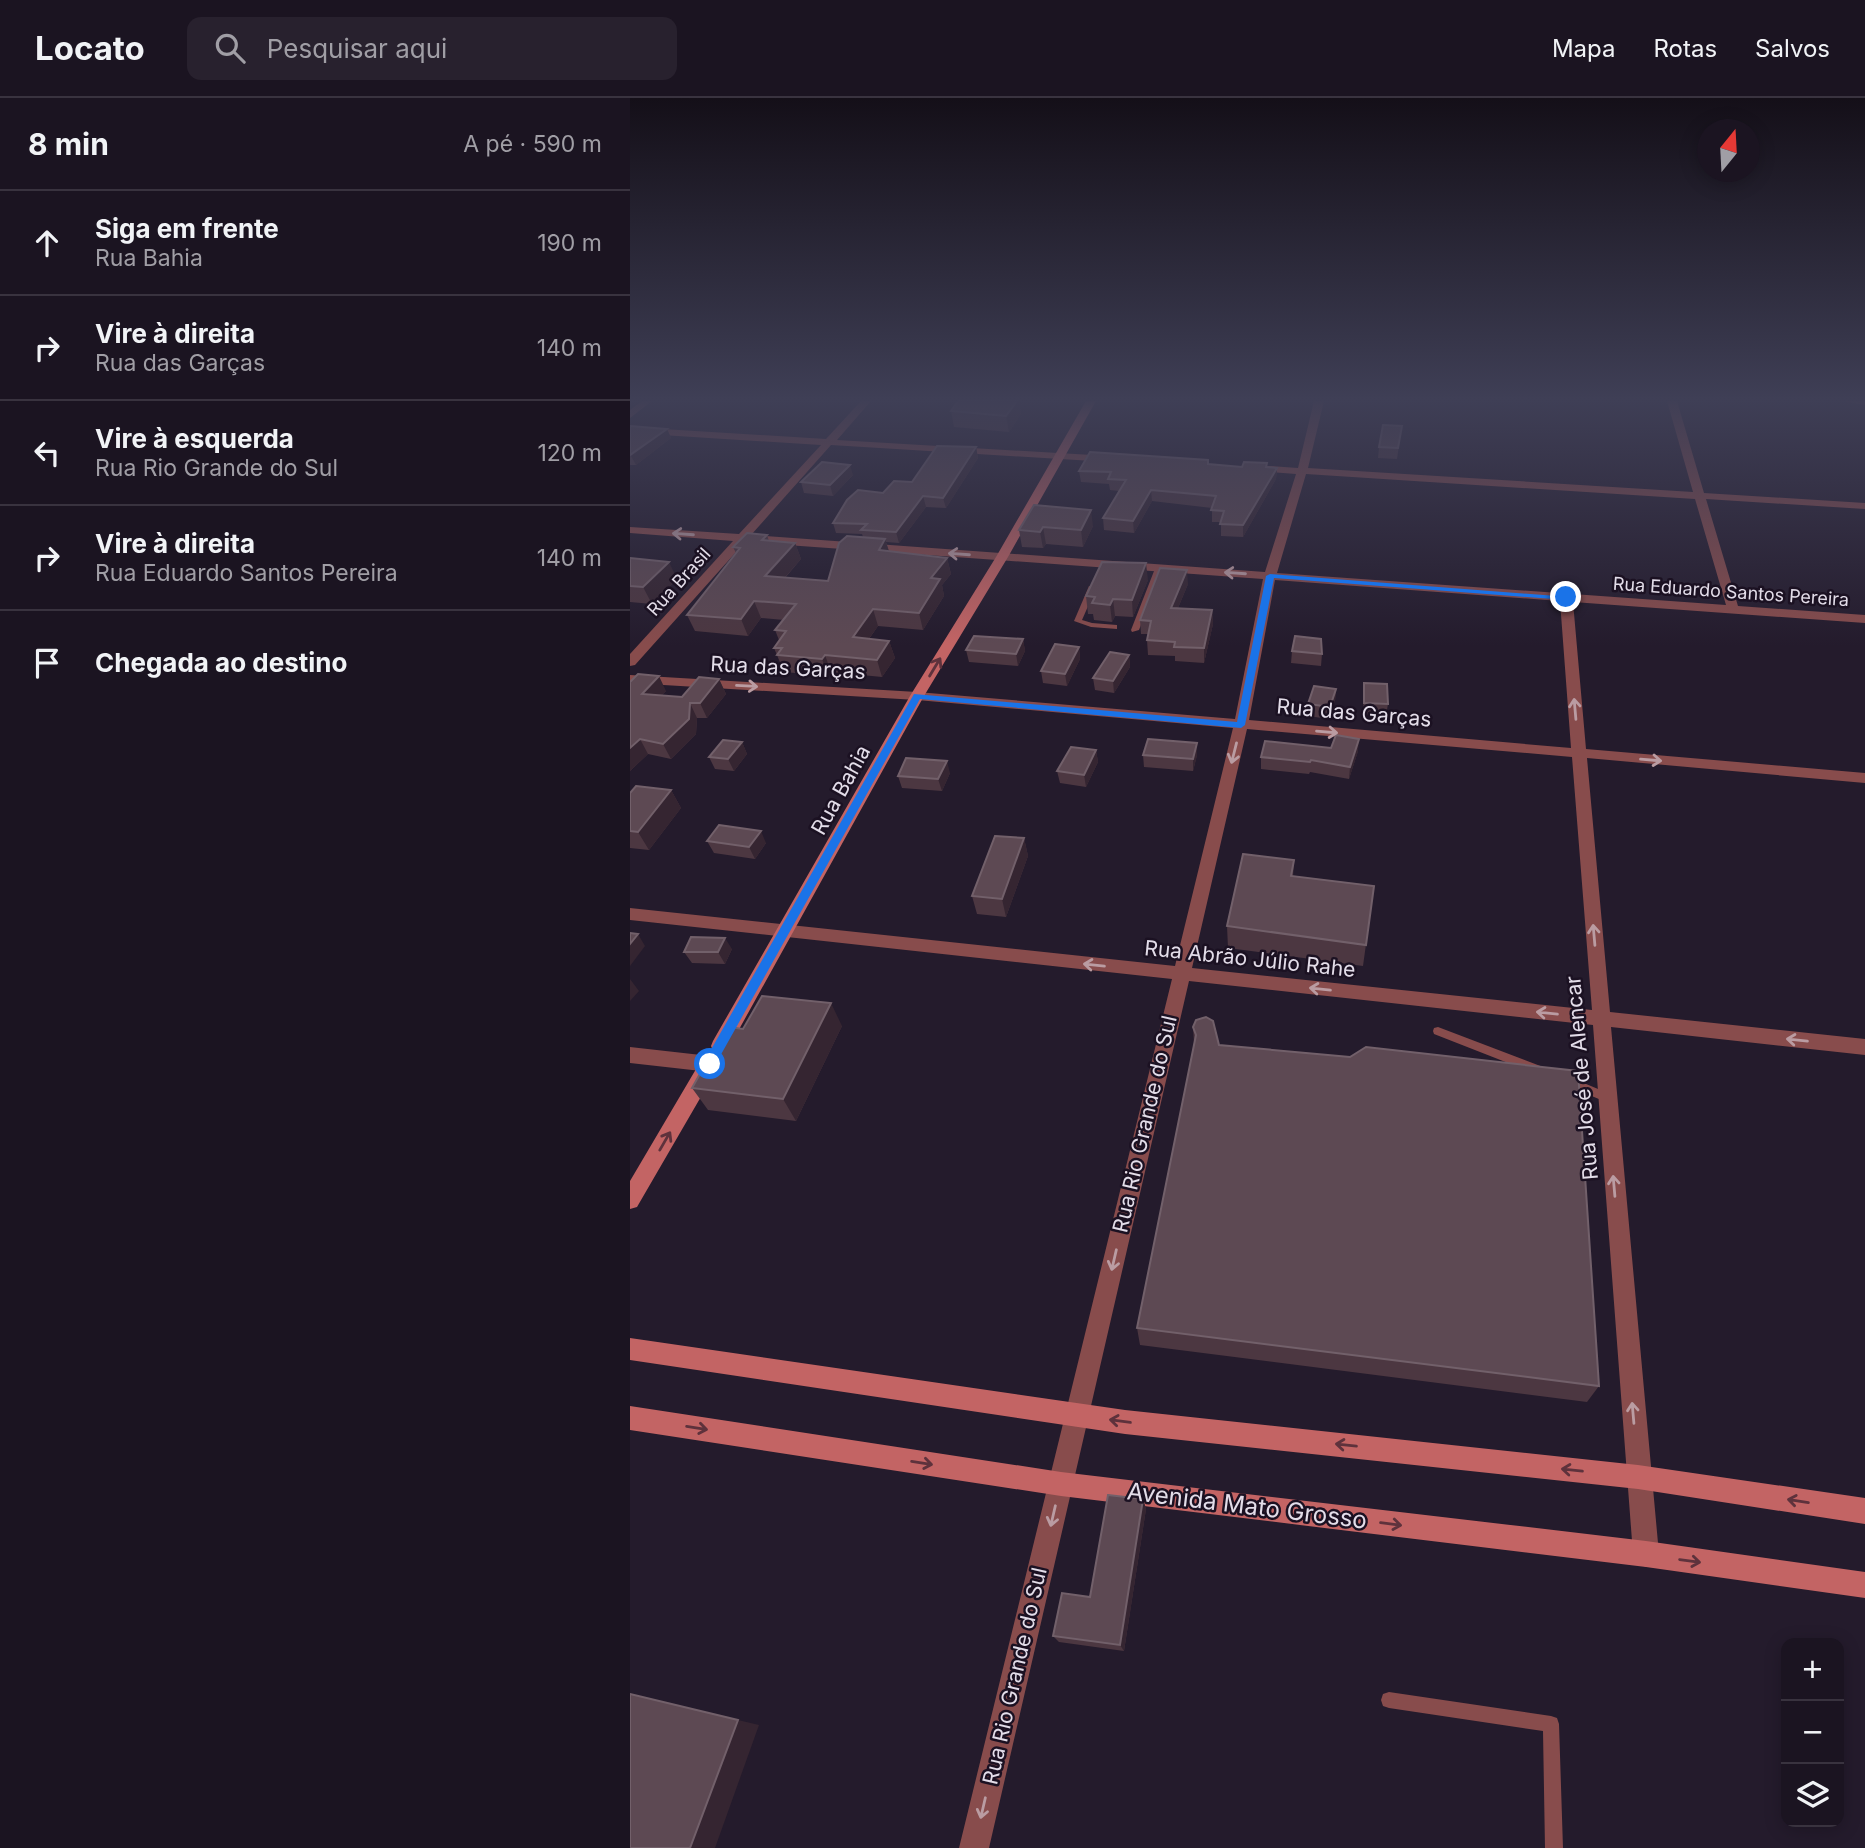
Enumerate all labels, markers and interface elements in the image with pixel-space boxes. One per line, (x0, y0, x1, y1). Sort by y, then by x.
search box (187, 17, 677, 80)
text: Locato (35, 28, 145, 68)
icon: search (211, 29, 249, 67)
text: Pesquisar aqui (267, 33, 447, 64)
text: Mapa (1552, 34, 1616, 63)
text: Rotas (1654, 34, 1717, 63)
text: Salvos (1755, 34, 1830, 63)
north arrow (1697, 119, 1760, 182)
text: 8 min (28, 126, 109, 162)
text: A pé · 590 m (463, 130, 602, 158)
text: Siga em frente (95, 213, 279, 244)
icon: ahead (28, 224, 66, 262)
text: 190 m (537, 229, 602, 257)
text: Rua Bahia (95, 244, 203, 272)
text: Vire à direita (95, 318, 255, 349)
icon: right (28, 329, 66, 367)
text: 140 m (537, 334, 602, 362)
text: Rua das Garças (95, 349, 265, 377)
text: Vire à esquerda (95, 423, 294, 454)
icon: left (28, 434, 66, 472)
text: 120 m (537, 439, 602, 467)
text: Rua Rio Grande do Sul (95, 454, 338, 482)
one-way arrow (673, 527, 695, 540)
text: Vire à direita (95, 528, 255, 559)
icon: right (28, 539, 66, 577)
street label: Rua Brasil (643, 543, 715, 620)
text: 140 m (537, 544, 602, 572)
one-way arrow (948, 547, 971, 560)
text: Rua Eduardo Santos Pereira (95, 559, 398, 587)
one-way arrow (1224, 567, 1247, 580)
street label: Rua Eduardo Santos Pereira (1612, 573, 1850, 610)
route end (1550, 581, 1581, 612)
icon: arrive (28, 644, 66, 682)
text: Chegada ao destino (95, 647, 347, 678)
street label: Rua das Garças (710, 651, 866, 684)
one-way arrow (929, 657, 943, 677)
one-way arrow (735, 680, 758, 693)
street label: Rua das Garças (1276, 693, 1433, 732)
one-way arrow (1568, 698, 1581, 720)
one-way arrow (1315, 726, 1338, 739)
street label: Rua Bahia (806, 741, 875, 839)
one-way arrow (1227, 741, 1240, 763)
one-way arrow (1639, 754, 1662, 767)
one-way arrow (1587, 925, 1600, 947)
street label: Rua Abrão Júlio Rahe (1143, 935, 1357, 982)
one-way arrow (1083, 958, 1106, 971)
street label: Rua José de Alencar (1560, 975, 1603, 1181)
one-way arrow (1310, 982, 1332, 995)
one-way arrow (1536, 1006, 1558, 1019)
street label: Rua Rio Grande do Sul (1107, 1013, 1182, 1235)
one-way arrow (1786, 1033, 1809, 1046)
route start (694, 1048, 725, 1079)
one-way arrow (658, 1131, 672, 1151)
one-way arrow (1607, 1176, 1620, 1198)
one-way arrow (1107, 1248, 1120, 1271)
one-way arrow (1626, 1402, 1639, 1425)
one-way arrow (1109, 1414, 1132, 1427)
one-way arrow (686, 1422, 708, 1435)
one-way arrow (1335, 1439, 1358, 1452)
one-way arrow (910, 1457, 933, 1470)
one-way arrow (1561, 1463, 1584, 1476)
street label: Avenida Mato Grosso (1125, 1476, 1369, 1535)
one-way arrow (1787, 1494, 1809, 1507)
one-way arrow (1046, 1504, 1059, 1526)
one-way arrow (1379, 1517, 1402, 1530)
one-way arrow (1678, 1554, 1700, 1567)
street label: Rua Rio Grande do Sul (977, 1565, 1052, 1787)
map controls (1781, 1638, 1844, 1827)
button: + (1781, 1638, 1844, 1701)
button: − (1781, 1701, 1844, 1764)
button: layers (1781, 1764, 1844, 1827)
one-way arrow (976, 1796, 989, 1819)

